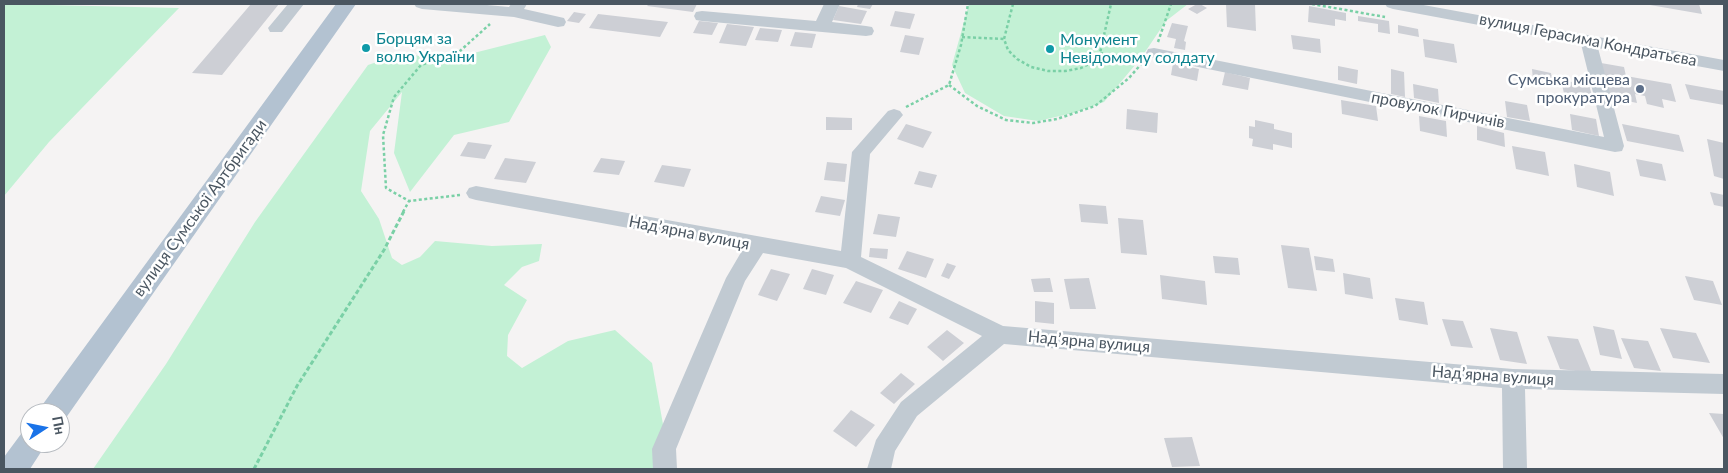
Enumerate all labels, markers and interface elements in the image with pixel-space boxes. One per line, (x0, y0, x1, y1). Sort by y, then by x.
street label: вулиця Герасима Кондратьєва (1478, 9, 1698, 71)
place label: Борцям за волю України (376, 29, 475, 67)
place label: Монумент Невідомому солдату (1060, 30, 1215, 68)
marker: Борцям за волю України (360, 42, 372, 54)
marker: Монумент Невідомому солдату (1044, 43, 1056, 55)
place label: Сумська місцева прокуратура (1508, 70, 1630, 108)
marker: Сумська місцева прокуратура (1634, 83, 1646, 95)
street label: провулок Гирчичів (1370, 88, 1506, 132)
street label: вулиця Сумської Артбригади (129, 116, 271, 300)
street label: Надʼярна вулиця (627, 212, 751, 254)
street label: Надʼярна вулиця (1027, 327, 1151, 357)
street label: Надʼярна вулиця (1431, 362, 1555, 390)
north arrow (20, 403, 70, 453)
text: Пн (49, 415, 69, 436)

